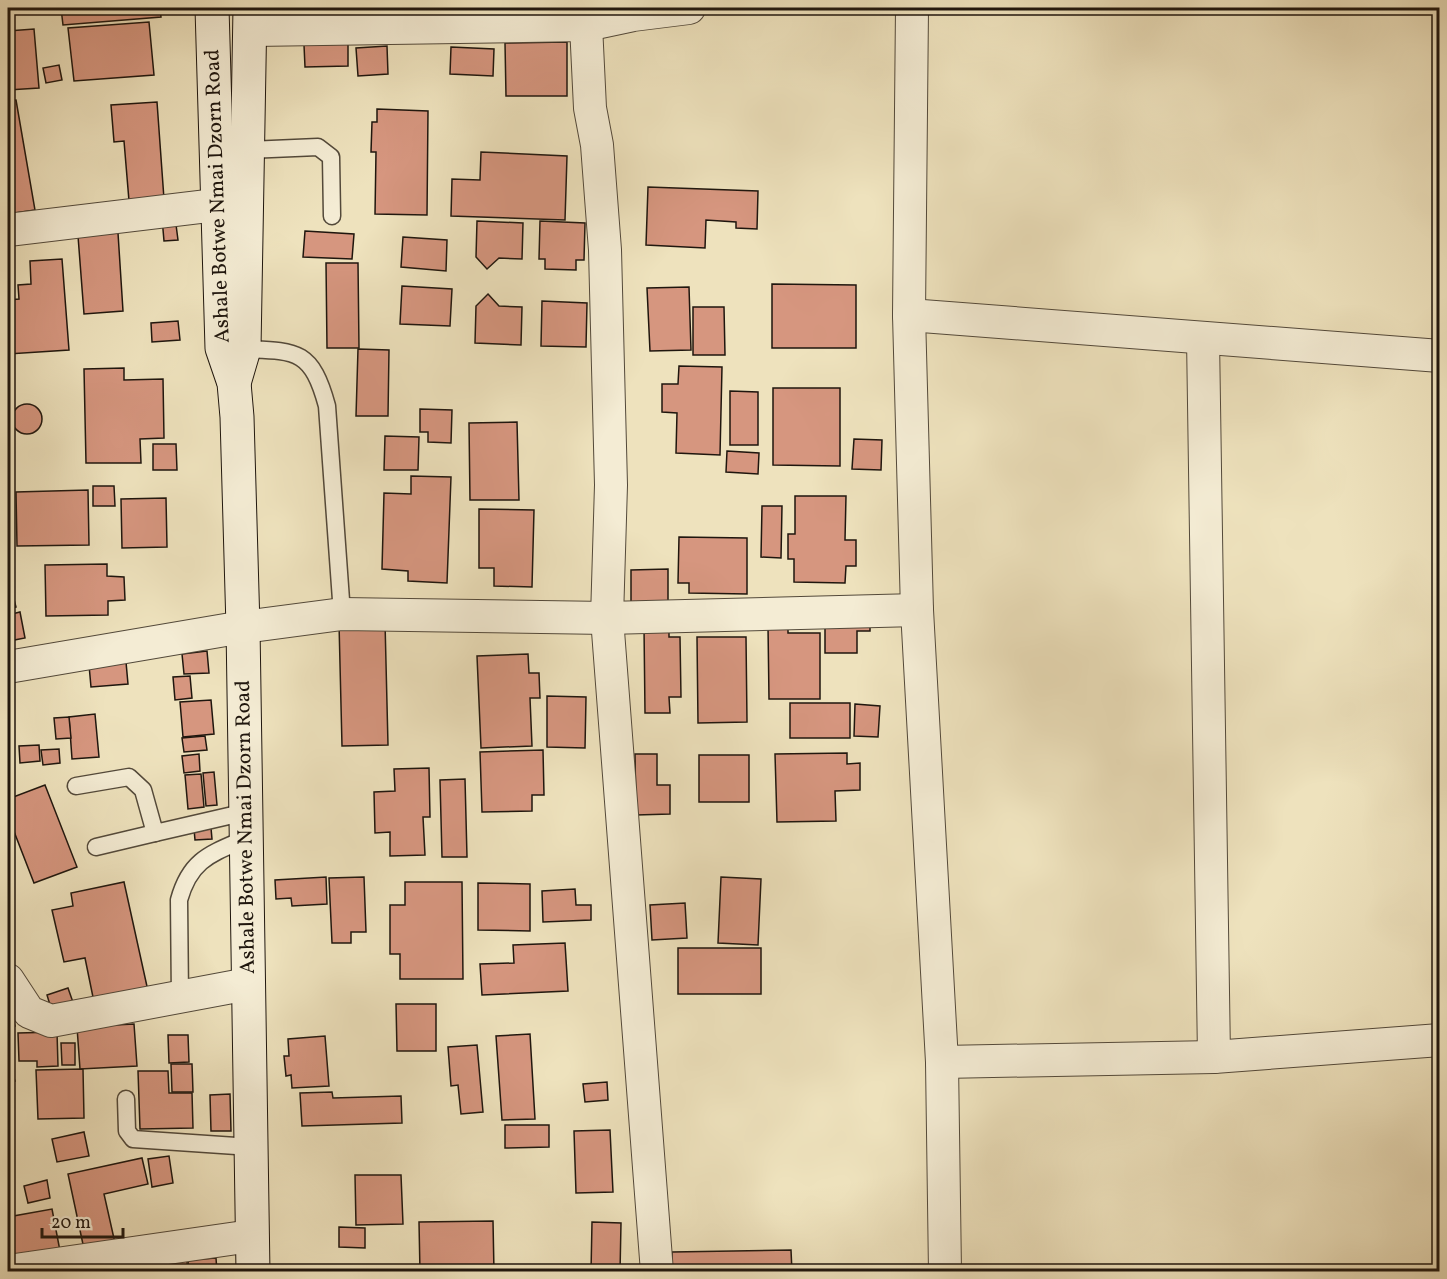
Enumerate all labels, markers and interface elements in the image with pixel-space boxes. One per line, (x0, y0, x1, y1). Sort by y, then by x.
street label: Ashale Botwe Nmai Dzorn Road (198, 49, 238, 343)
street label: Ashale Botwe Nmai Dzorn Road (229, 680, 263, 974)
scale bar (42, 1201, 123, 1239)
text: 20 m (51, 1211, 91, 1236)

